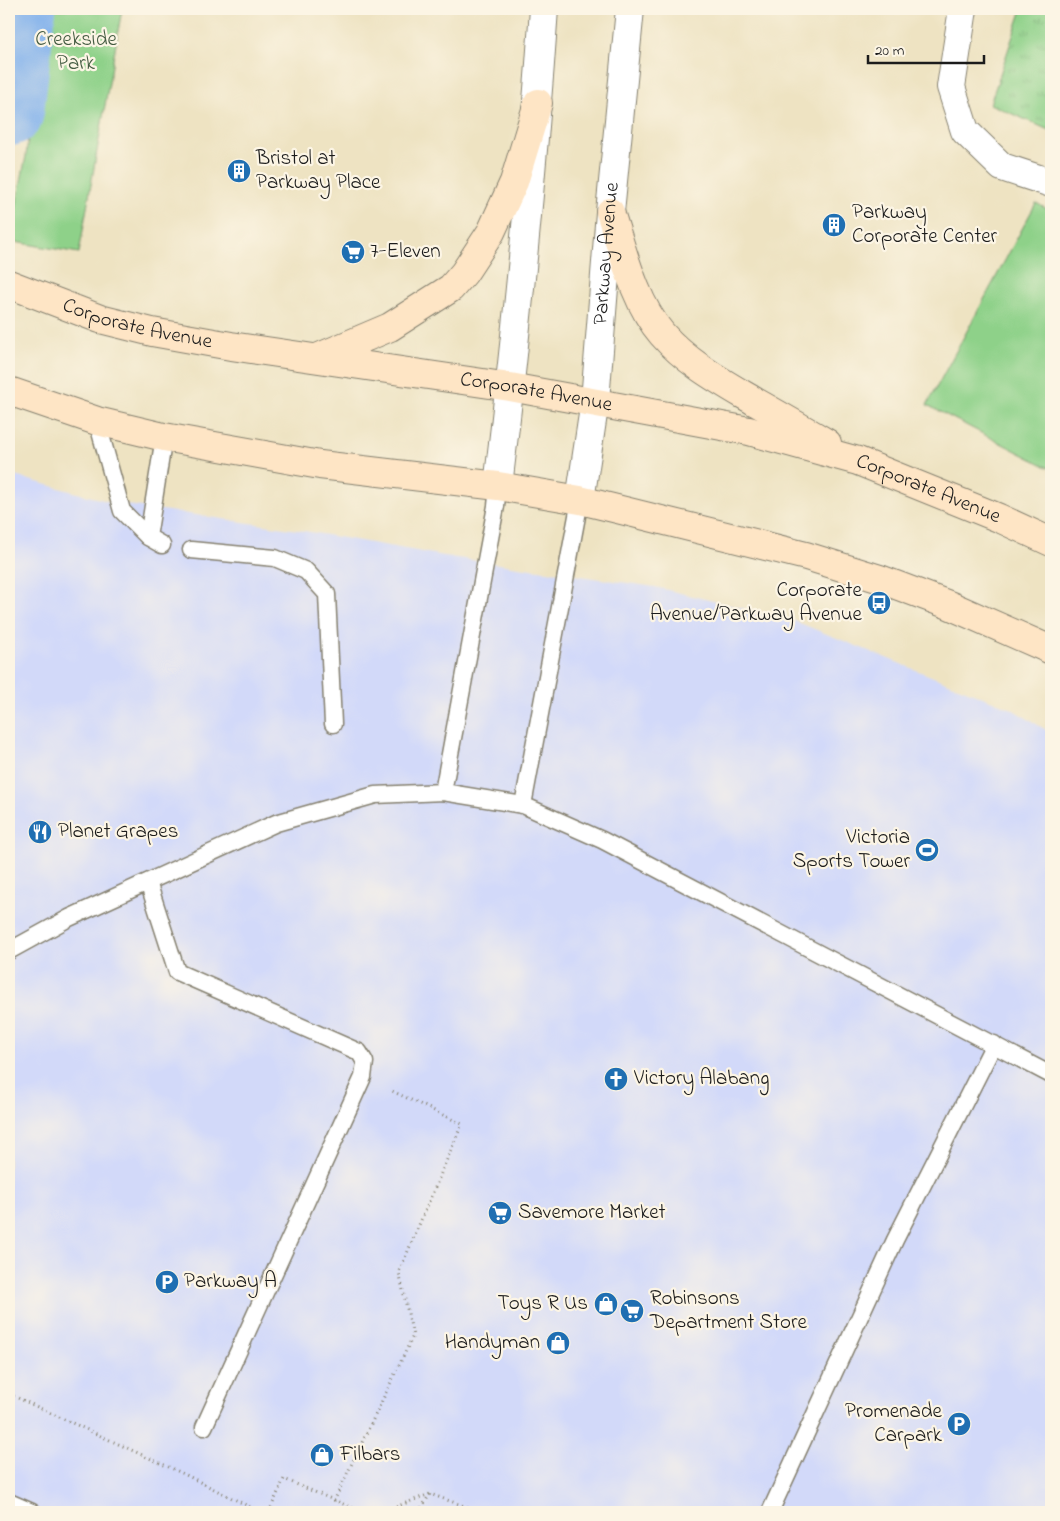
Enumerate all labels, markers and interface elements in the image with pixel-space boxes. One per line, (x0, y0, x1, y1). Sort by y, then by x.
park label: Creekside Park (35, 25, 117, 79)
scale bar (868, 32, 984, 64)
text: 20 m (875, 40, 905, 62)
place label: Bristol at Parkway Place (255, 144, 381, 200)
building icon: Bristol at Parkway Place (226, 158, 252, 184)
street label: Parkway Avenue (586, 180, 628, 326)
place label: Parkway Corporate Center (852, 198, 998, 252)
building icon: Parkway Corporate Center (821, 212, 847, 238)
place label: 7-Eleven (370, 237, 441, 267)
supermarket icon: 7-Eleven (340, 239, 366, 265)
street label: Corporate Avenue (58, 291, 215, 357)
street label: Corporate Avenue (458, 365, 615, 421)
street label: Corporate Avenue (851, 447, 1006, 532)
place label: Corporate Avenue/Parkway Avenue (650, 576, 863, 632)
bus stop icon: Corporate Avenue/Parkway Avenue (866, 590, 892, 616)
place label: Planet Grapes (58, 817, 178, 847)
restaurant icon: Planet Grapes (27, 819, 53, 845)
place label: Victoria Sports Tower (793, 823, 910, 877)
sports icon: Victoria Sports Tower (914, 837, 940, 863)
place label: Victory Alabang (633, 1064, 769, 1096)
church icon: Victory Alabang (603, 1066, 629, 1092)
place label: Savemore Market (518, 1198, 666, 1228)
supermarket icon: Savemore Market (487, 1200, 513, 1226)
place label: Parkway A (184, 1267, 277, 1299)
parking icon: Parkway A (154, 1269, 180, 1295)
place label: Robinsons Department Store (649, 1284, 807, 1338)
place label: Toys R Us (497, 1289, 588, 1321)
shop icon: Toys R Us (593, 1291, 619, 1317)
supermarket icon: Robinsons Department Store (619, 1298, 645, 1324)
place label: Handyman (445, 1328, 540, 1360)
shop icon: Handyman (545, 1330, 571, 1356)
place label: Promenade Carpark (845, 1397, 943, 1451)
parking icon: Promenade Carpark (946, 1411, 972, 1437)
place label: Filbars (339, 1440, 401, 1470)
shop icon: Filbars (309, 1442, 335, 1468)

